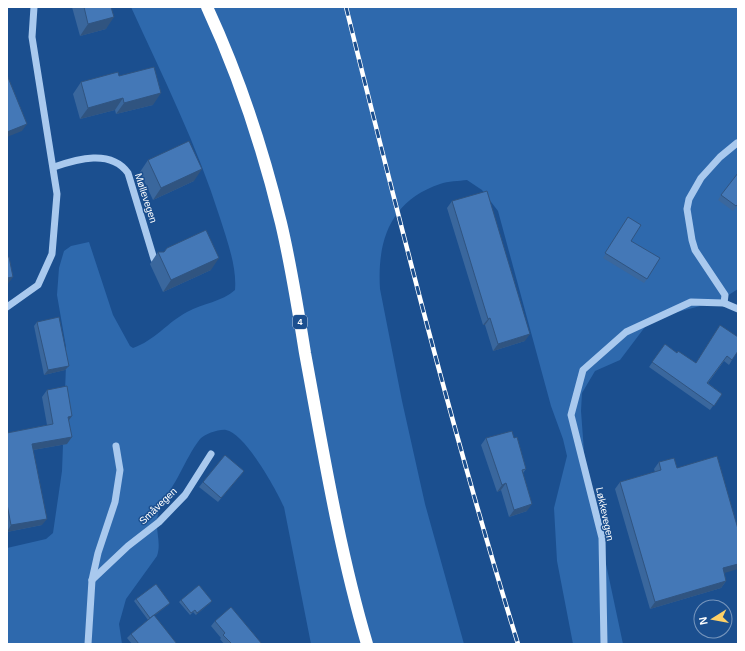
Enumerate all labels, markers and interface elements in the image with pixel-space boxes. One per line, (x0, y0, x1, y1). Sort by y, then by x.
street label: Møllevegen (133, 172, 159, 224)
road number: 4 (293, 315, 307, 329)
street label: Småvegen (137, 485, 179, 527)
street label: Løkkevegen (594, 486, 616, 542)
north arrow (693, 599, 733, 639)
text: N (697, 616, 710, 626)

